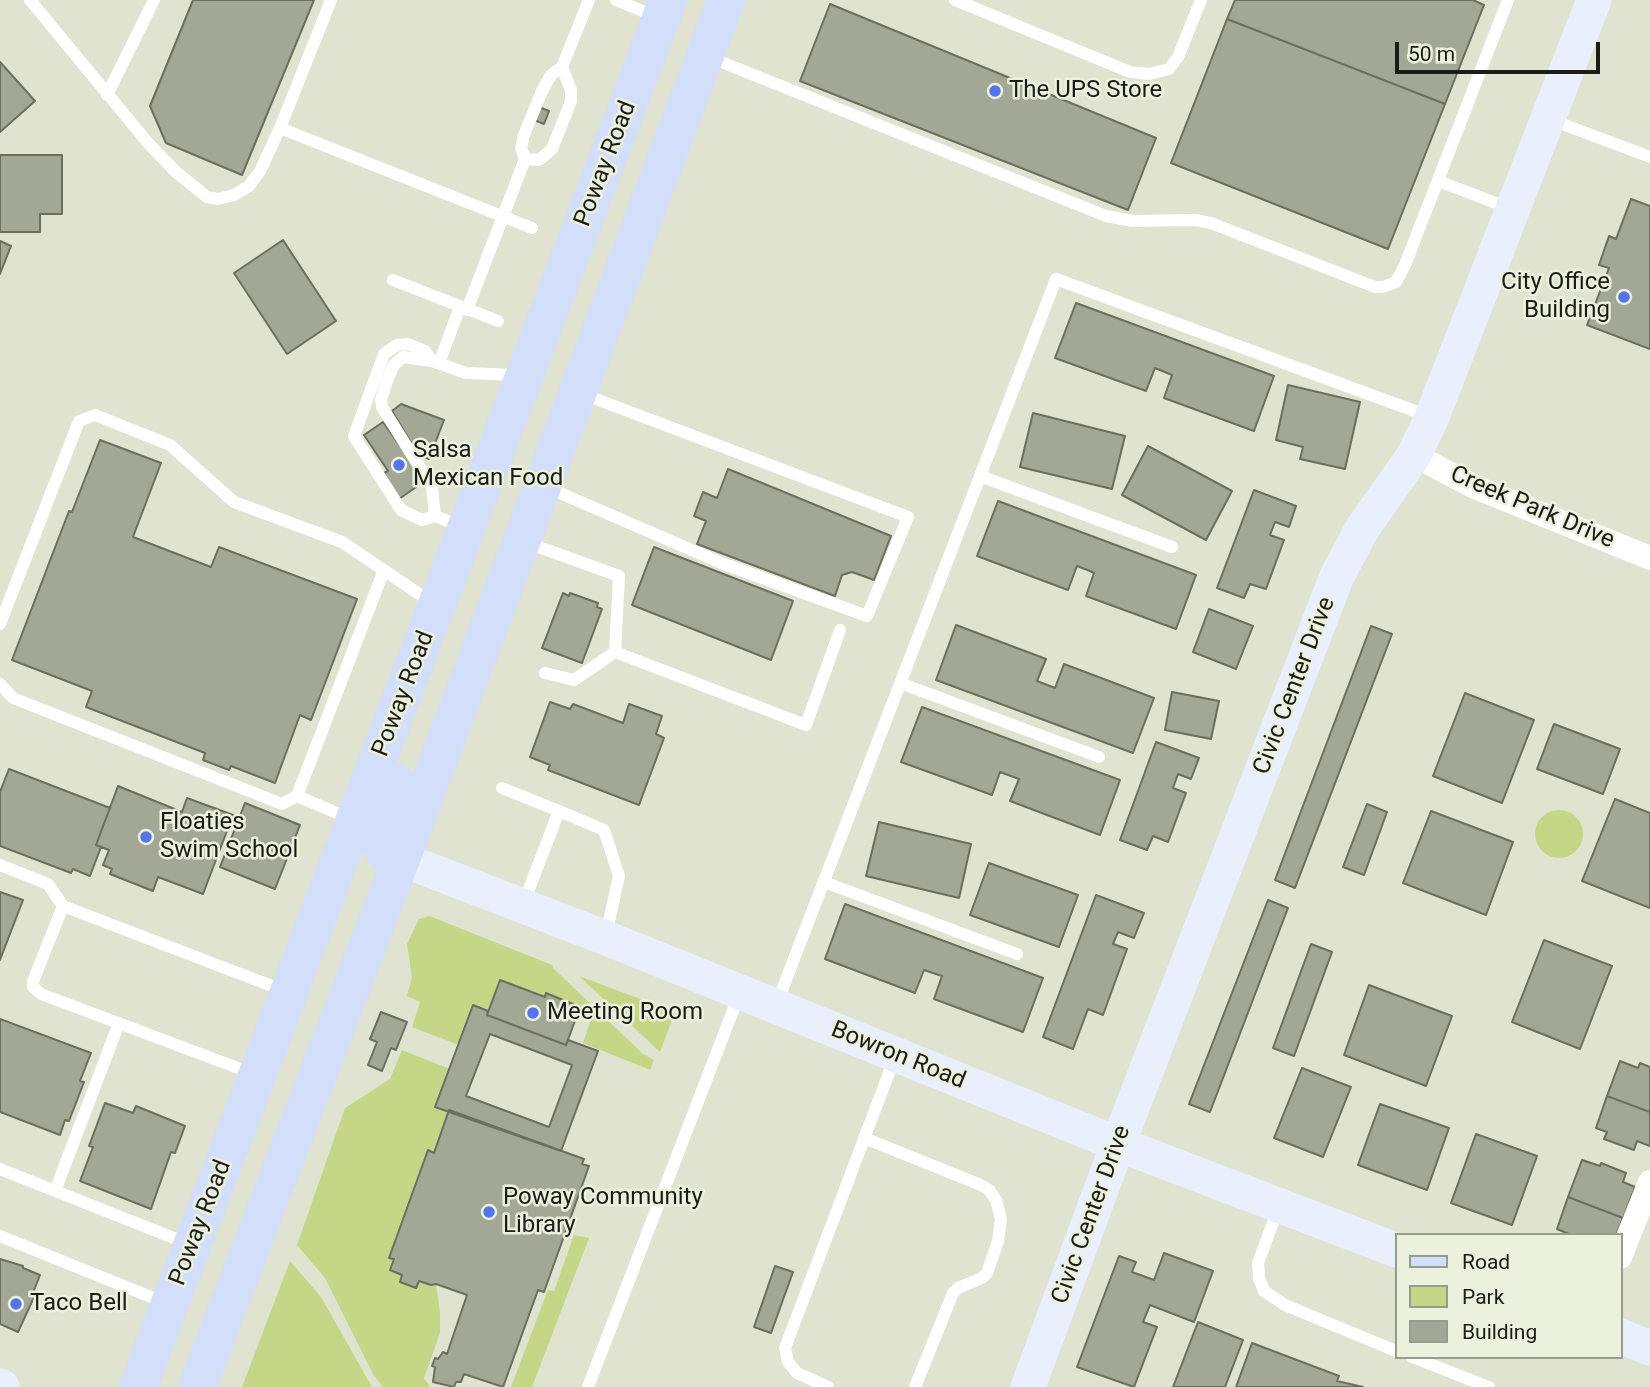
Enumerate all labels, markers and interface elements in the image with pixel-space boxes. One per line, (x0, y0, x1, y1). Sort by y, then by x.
scale bar (1398, 28, 1603, 72)
text: 50 m (1408, 42, 1455, 66)
place label: The UPS Store (1009, 77, 1162, 105)
marker: The UPS Store (987, 83, 1003, 99)
street label: Poway Road (569, 97, 643, 231)
place label: City Office Building (1501, 269, 1610, 325)
marker: City Office Building (1616, 289, 1632, 305)
place label: Salsa Mexican Food (413, 437, 563, 493)
marker: Salsa Mexican Food (391, 457, 407, 473)
street label: Creek Park Drive (1446, 460, 1618, 556)
street label: Civic Center Drive (1248, 593, 1342, 779)
street label: Poway Road (367, 627, 441, 761)
place label: Floaties Swim School (160, 809, 298, 865)
marker: Floaties Swim School (138, 829, 154, 845)
place label: Meeting Room (547, 999, 703, 1027)
marker: Meeting Room (525, 1005, 541, 1021)
street label: Bowron Road (827, 1016, 969, 1096)
street label: Civic Center Drive (1046, 1122, 1138, 1308)
street label: Poway Road (164, 1156, 238, 1290)
place label: Poway Community Library (503, 1184, 703, 1240)
marker: Poway Community Library (481, 1204, 497, 1220)
legend (1394, 1233, 1622, 1359)
text: Road (1462, 1250, 1510, 1274)
text: Park (1462, 1285, 1504, 1309)
place label: Taco Bell (30, 1290, 128, 1318)
marker: Taco Bell (8, 1296, 24, 1312)
text: Building (1462, 1320, 1537, 1344)

